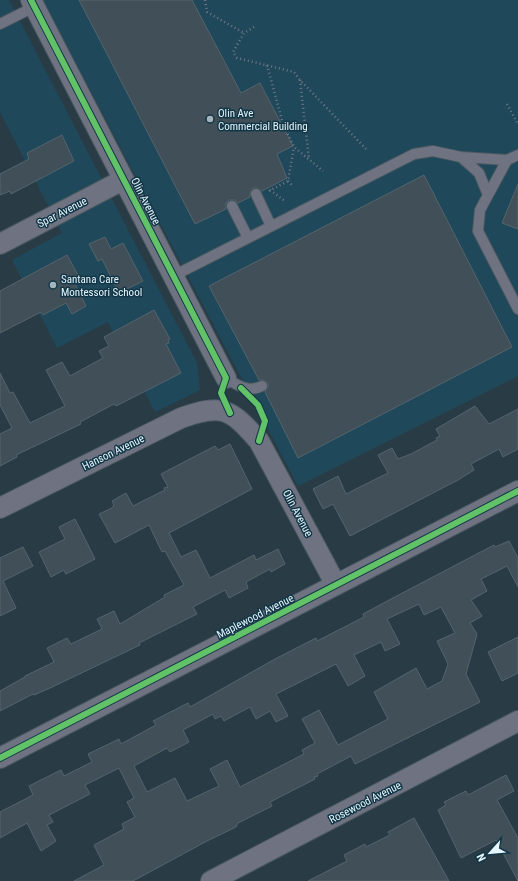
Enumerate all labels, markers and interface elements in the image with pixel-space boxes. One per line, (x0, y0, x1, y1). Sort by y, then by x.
place label: Olin Ave Commercial Building (218, 107, 308, 133)
marker: Olin Ave Commercial Building (205, 114, 215, 124)
street label: Olin Avenue (128, 175, 163, 227)
street label: Spar Avenue (35, 194, 89, 230)
place label: Santana Care Montessori School (61, 273, 142, 299)
marker: Santana Care Montessori School (48, 280, 58, 290)
street label: Hanson Avenue (80, 432, 146, 473)
street label: Olin Avenue (280, 488, 315, 539)
street label: Maplewood Avenue (215, 591, 296, 641)
street label: Rosewood Avenue (327, 779, 404, 826)
north arrow (470, 833, 510, 873)
text: N (474, 851, 489, 863)

